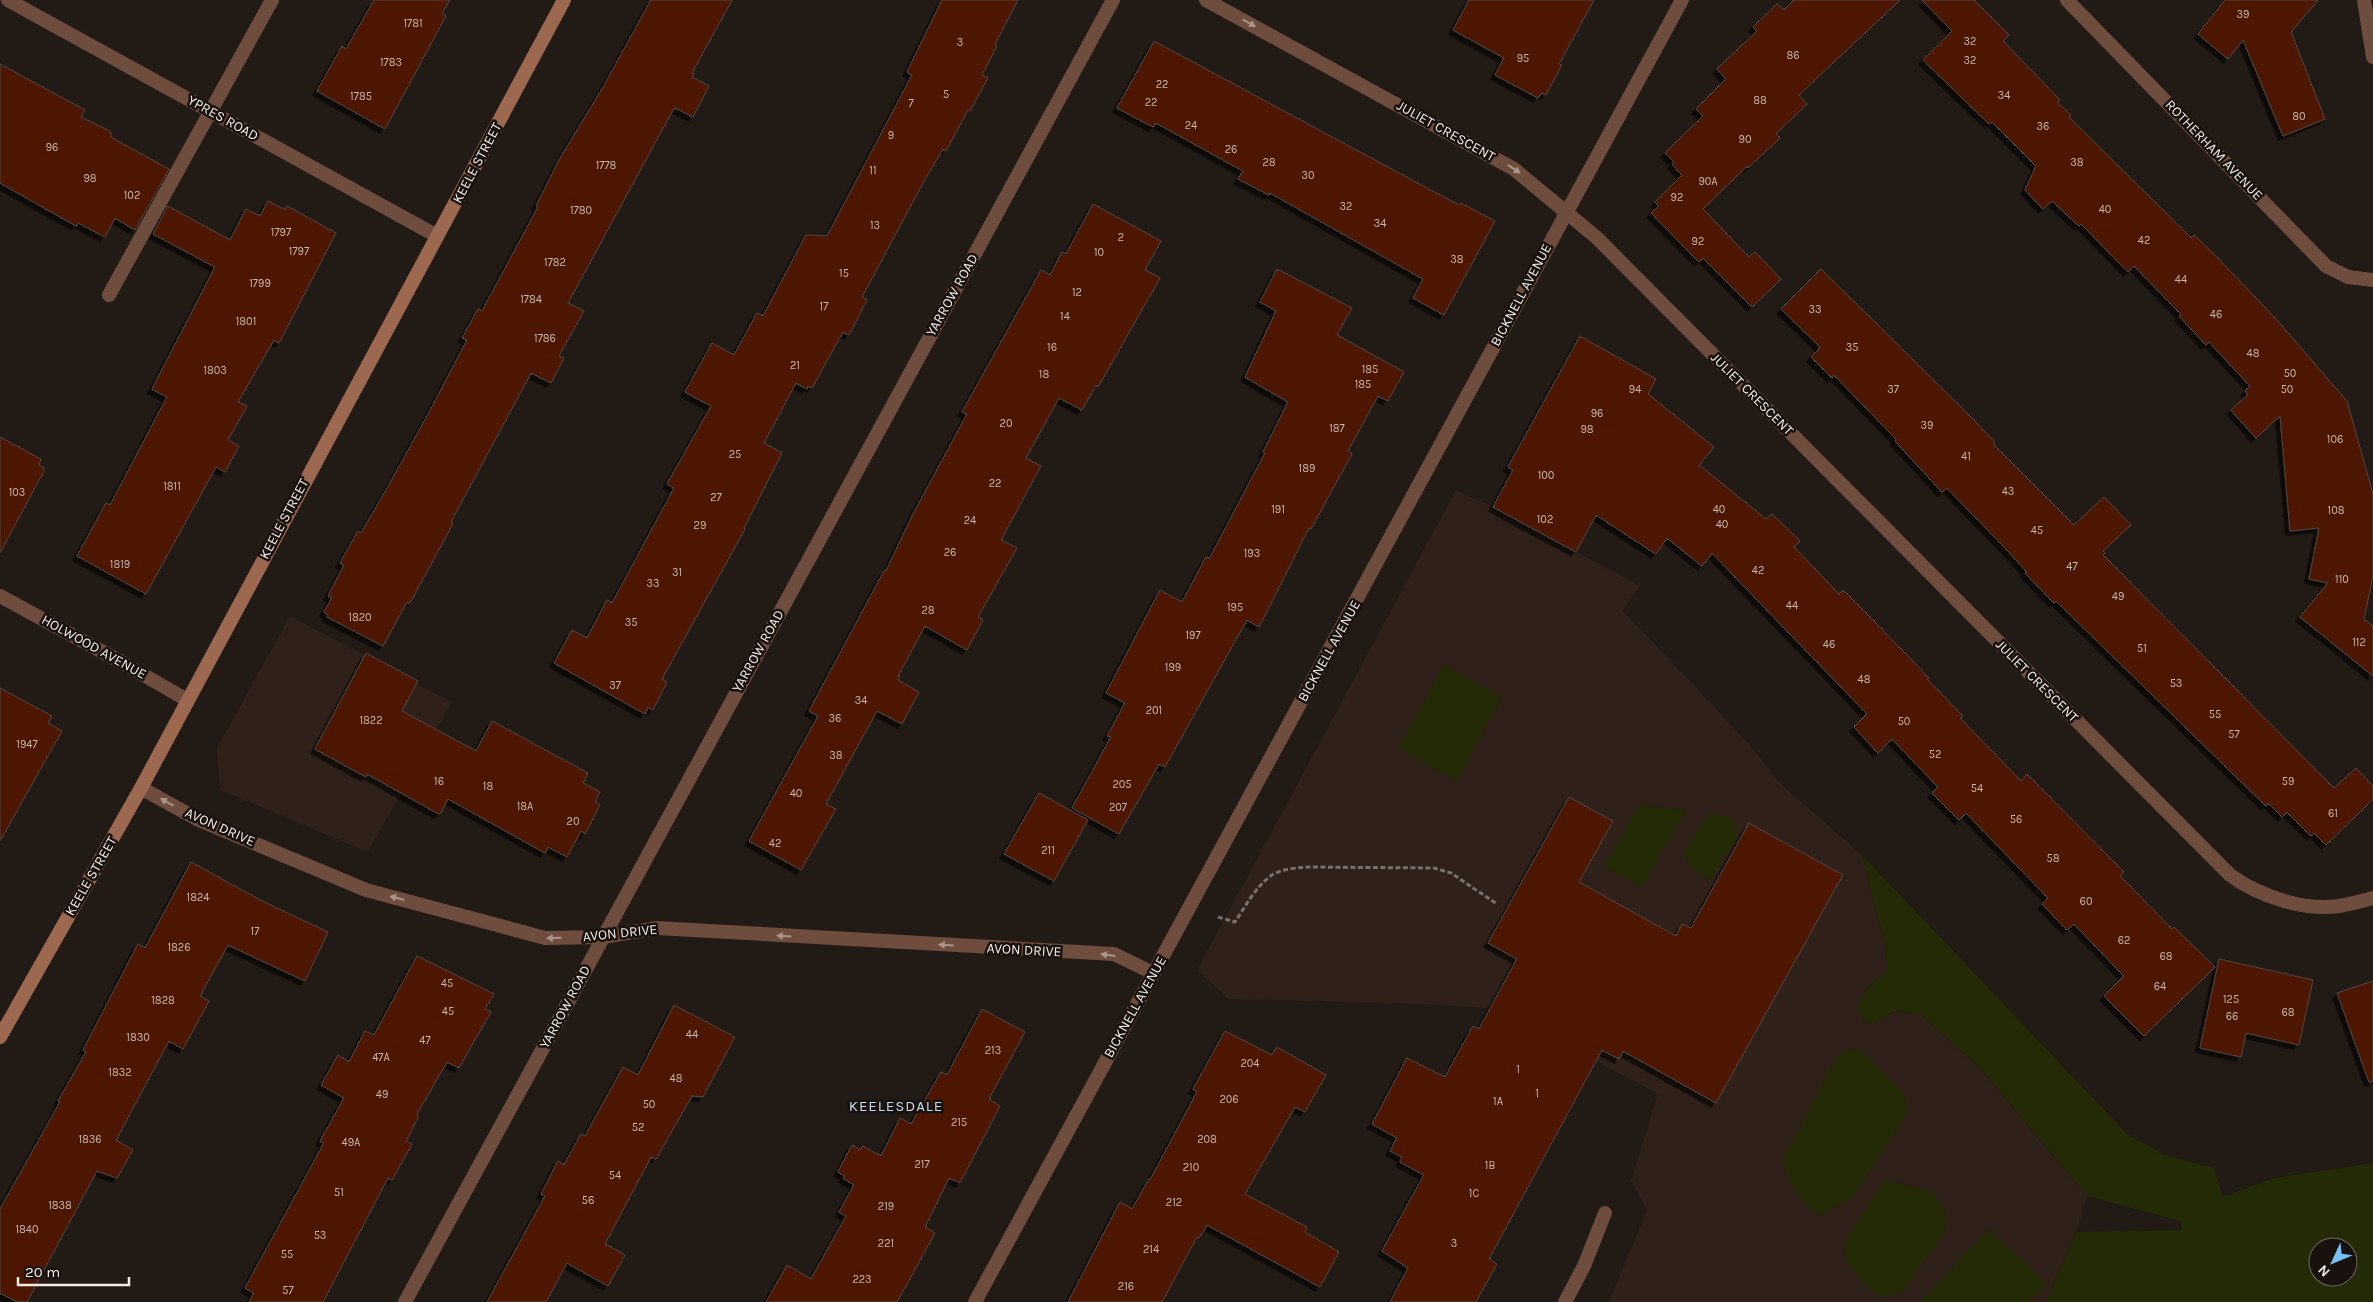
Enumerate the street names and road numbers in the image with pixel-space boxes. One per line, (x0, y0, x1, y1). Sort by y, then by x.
street label: YPRES ROAD (185, 92, 261, 144)
street label: ROTHERHAM AVENUE (2162, 96, 2266, 204)
street label: JULIET CRESCENT (1394, 97, 1498, 165)
street label: KEELE STREET (449, 120, 505, 206)
street label: BICKNELL AVENUE (1487, 241, 1555, 349)
street label: YARROW ROAD (922, 251, 982, 339)
street label: JULIET CRESCENT (1707, 349, 1797, 439)
street label: KEELE STREET (256, 476, 312, 562)
street label: BICKNELL AVENUE (1294, 597, 1364, 705)
street label: YARROW ROAD (728, 607, 788, 695)
street label: HOLWOOD AVENUE (38, 611, 150, 683)
street label: JULIET CRESCENT (1992, 636, 2082, 726)
street label: AVON DRIVE (182, 804, 258, 850)
street label: KEELE STREET (61, 833, 121, 919)
street label: AVON DRIVE (582, 921, 658, 945)
street label: AVON DRIVE (986, 940, 1062, 960)
street label: BICKNELL AVENUE (1100, 953, 1170, 1061)
street label: YARROW ROAD (536, 963, 594, 1051)

